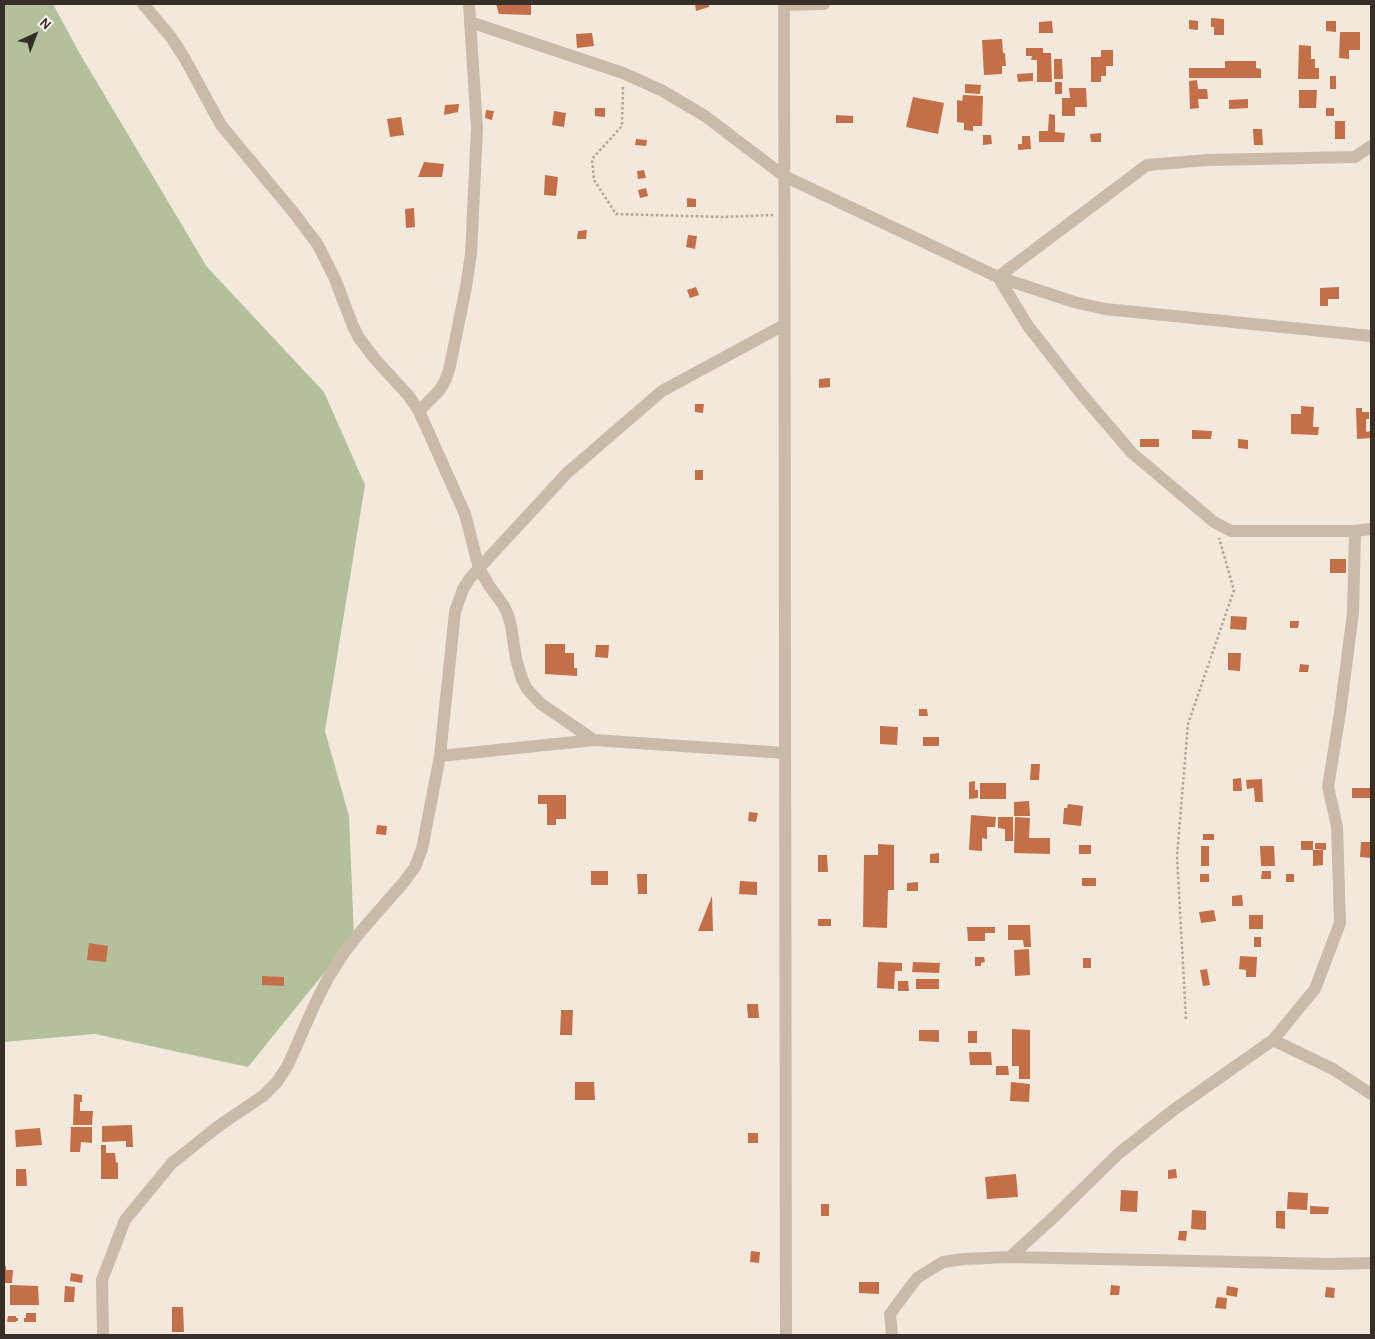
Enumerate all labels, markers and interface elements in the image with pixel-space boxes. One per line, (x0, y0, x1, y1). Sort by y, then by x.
north arrow (10, 10, 60, 60)
text: N (36, 14, 55, 33)

